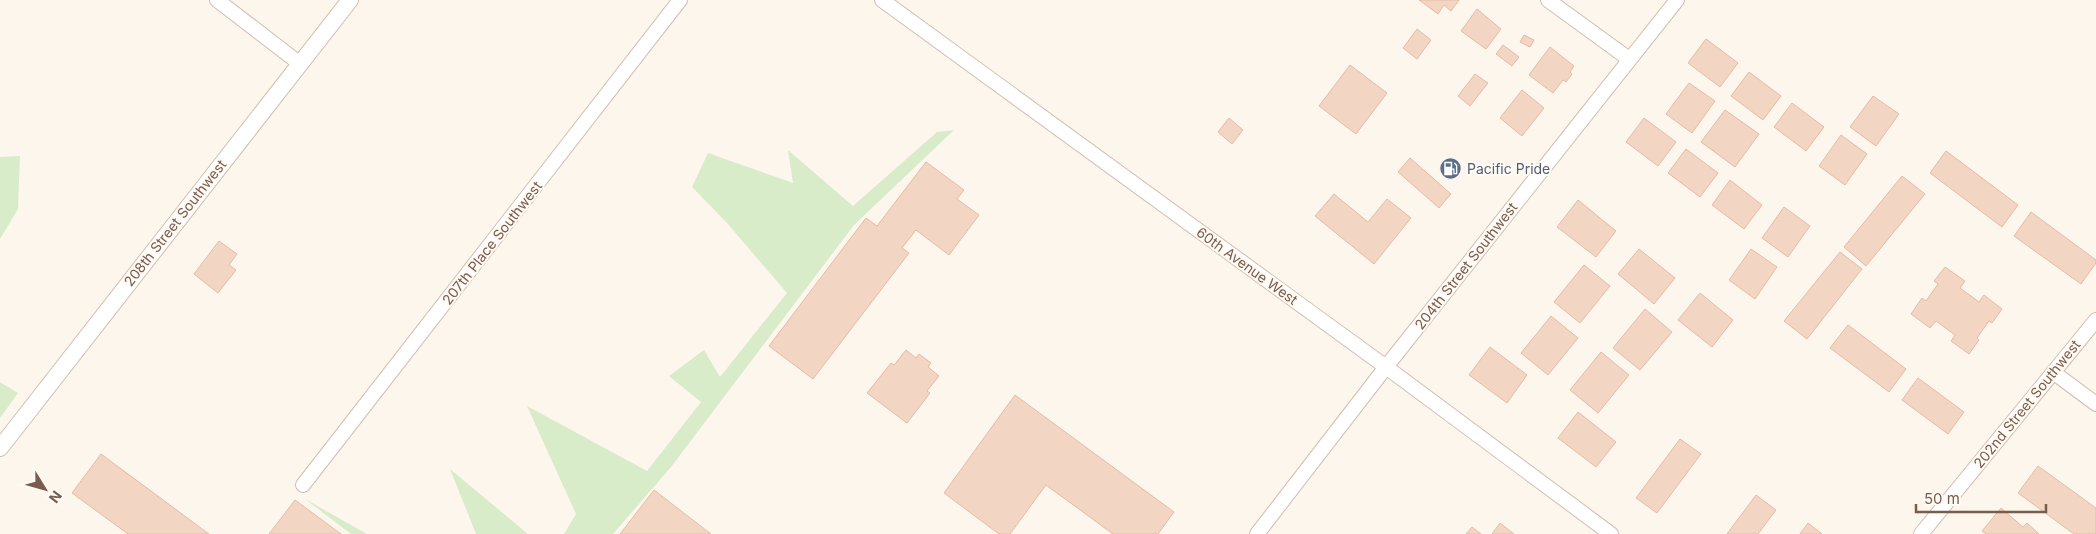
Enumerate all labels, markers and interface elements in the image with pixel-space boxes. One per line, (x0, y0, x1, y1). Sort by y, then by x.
street label: 208th Street Southwest (120, 156, 230, 289)
fuel station icon: Pacific Pride (1439, 157, 1463, 181)
place label: Pacific Pride (1467, 160, 1550, 177)
street label: 207th Place Southwest (438, 177, 545, 308)
street label: 204th Street Southwest (1411, 198, 1521, 333)
street label: 60th Avenue West (1193, 223, 1302, 308)
street label: 202nd Street Southwest (1970, 336, 2084, 471)
north arrow (20, 464, 70, 514)
scale bar (1916, 482, 2046, 514)
text: N (46, 488, 66, 507)
text: 50 m (1924, 489, 1960, 508)

